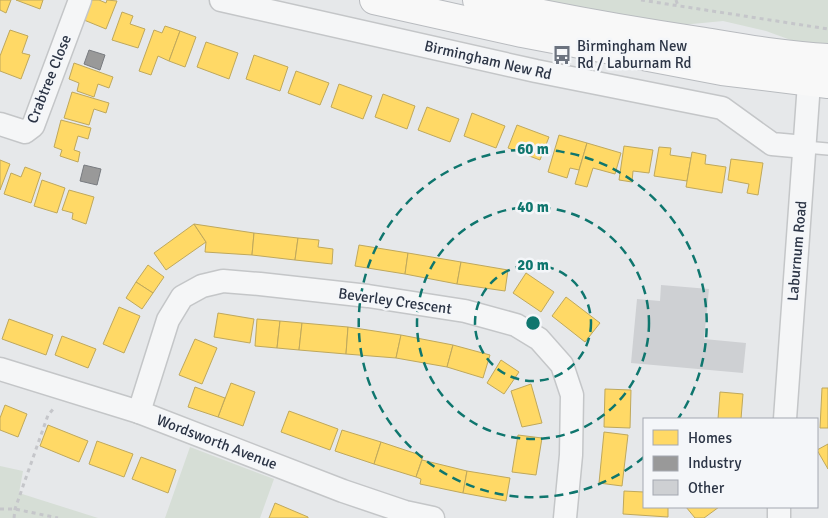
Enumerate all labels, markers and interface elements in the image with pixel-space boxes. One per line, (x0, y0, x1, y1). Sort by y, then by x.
street label: Crabtree Close (23, 32, 75, 126)
street label: Birmingham New Rd (423, 37, 554, 83)
place label: Birmingham New Rd / Laburnam Rd (577, 37, 691, 72)
bus stop icon: Birmingham New Rd / Laburnam Rd (551, 44, 573, 66)
text: 60 m (517, 140, 549, 158)
text: 40 m (517, 198, 549, 216)
street label: Laburnum Road (784, 200, 810, 302)
text: 20 m (517, 256, 549, 274)
street label: Beverley Crescent (337, 284, 453, 318)
centre of rings (524, 314, 542, 332)
street label: Wordsworth Avenue (154, 411, 280, 473)
legend (643, 418, 818, 508)
text: Homes (688, 429, 732, 447)
text: Industry (688, 454, 741, 472)
text: Other (688, 479, 725, 497)

